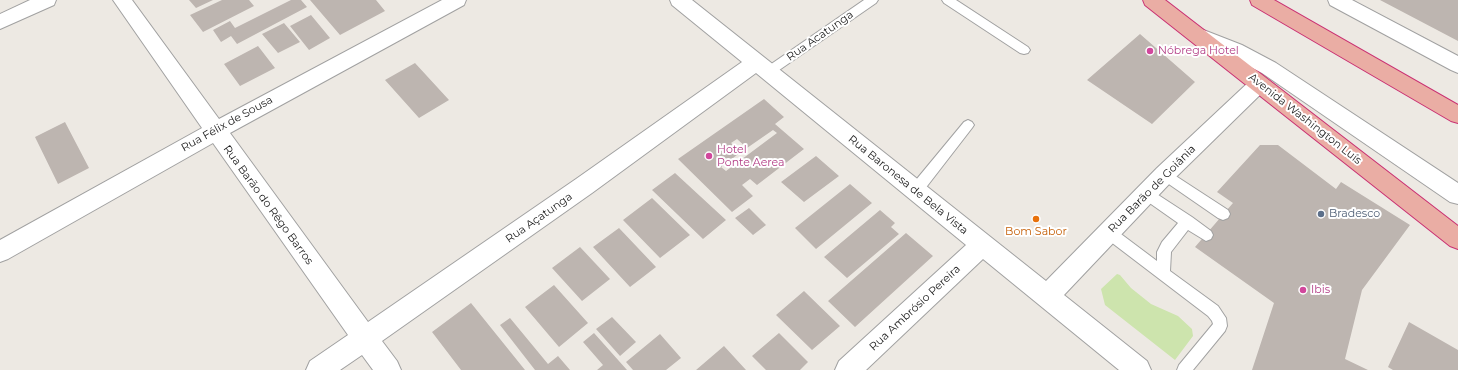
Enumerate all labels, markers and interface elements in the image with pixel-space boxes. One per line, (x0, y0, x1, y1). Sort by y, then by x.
street label: Rua Acatunga (784, 8, 856, 64)
place label: Nóbrega Hotel (1158, 44, 1239, 58)
marker: Nóbrega Hotel (1145, 46, 1155, 56)
street label: Avenida Washington Luís (1246, 71, 1364, 167)
street label: Rua Félix de Sousa (179, 93, 275, 155)
street label: Rua Baronesa de Bela Vista (845, 133, 971, 237)
street label: Rua Barão de Goiânia (1105, 142, 1199, 236)
street label: Rua Barão do Rêgo Barros (220, 143, 316, 267)
place label: Hotel Ponte Aerea (717, 143, 785, 169)
marker: Hotel Ponte Aerea (704, 151, 714, 161)
street label: Rua Açatunga (503, 190, 575, 246)
place label: Bradesco (1329, 207, 1380, 221)
marker: Bradesco (1316, 209, 1326, 219)
marker: Bom Sabor (1031, 214, 1041, 224)
place label: Bom Sabor (1005, 225, 1067, 239)
street label: Rua Ambrósio Pereira (867, 262, 963, 354)
place label: Ibis (1311, 283, 1330, 297)
marker: Ibis (1298, 285, 1308, 295)

